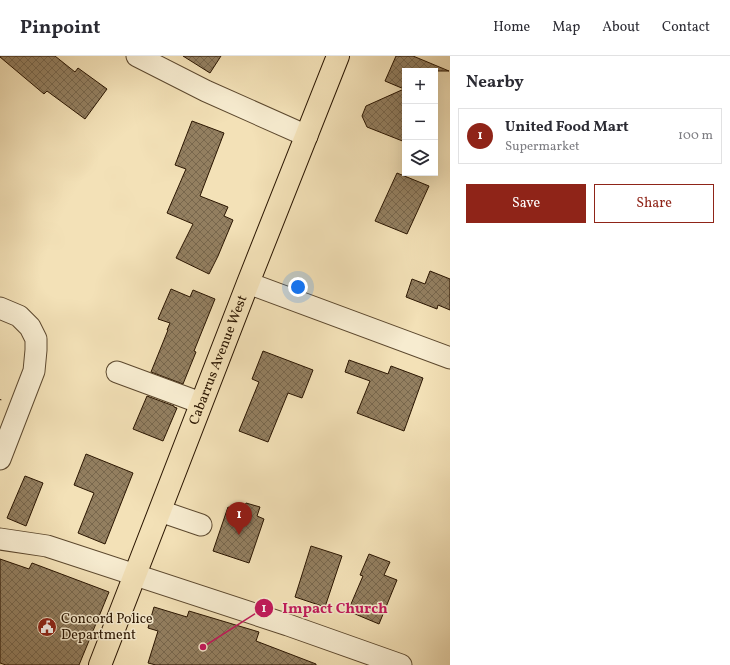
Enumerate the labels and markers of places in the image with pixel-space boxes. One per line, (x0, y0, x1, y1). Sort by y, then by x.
pin: 1 (226, 502, 252, 535)
callout: Impact Church (254, 594, 395, 621)
place label: Concord Police Department (61, 610, 153, 645)
public building icon: Concord Police Department (36, 616, 58, 638)

